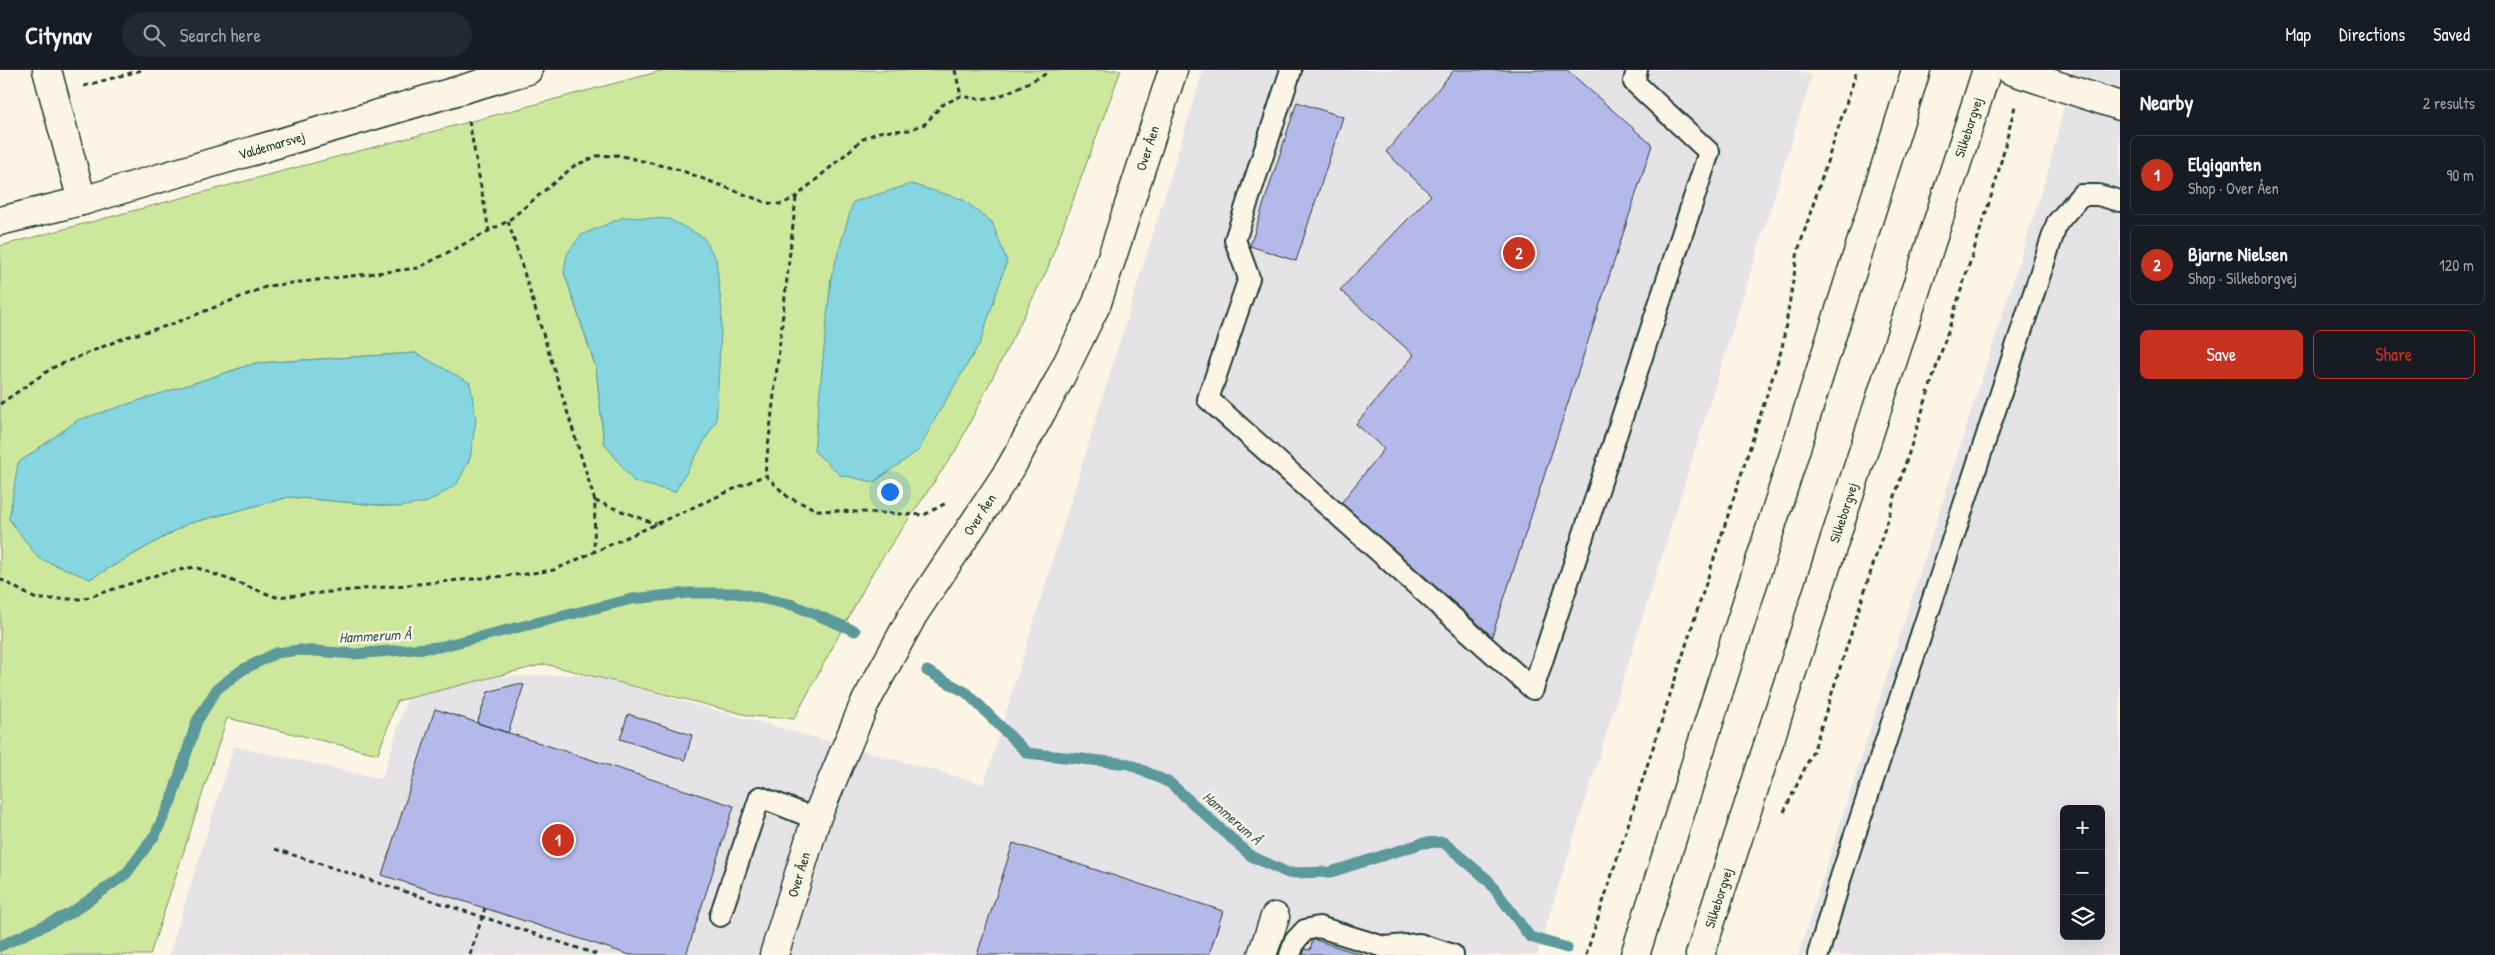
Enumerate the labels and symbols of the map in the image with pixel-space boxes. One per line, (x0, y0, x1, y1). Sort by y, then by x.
street label: Silkeborgvej (1949, 95, 1987, 160)
street label: Over Åen (1131, 123, 1163, 173)
street label: Valdemarsvej (236, 126, 307, 164)
pin: 2 (1503, 234, 1535, 272)
your location (877, 479, 903, 505)
street label: Silkeborgvej (1824, 480, 1863, 545)
street label: Over Åen (959, 490, 1000, 539)
water label: Hammerum Å (338, 623, 413, 648)
water label: Hammerum Å (1198, 786, 1268, 850)
pin: 1 (542, 821, 574, 859)
street label: Over Åen (782, 850, 814, 900)
street label: Silkeborgvej (1699, 865, 1738, 930)

